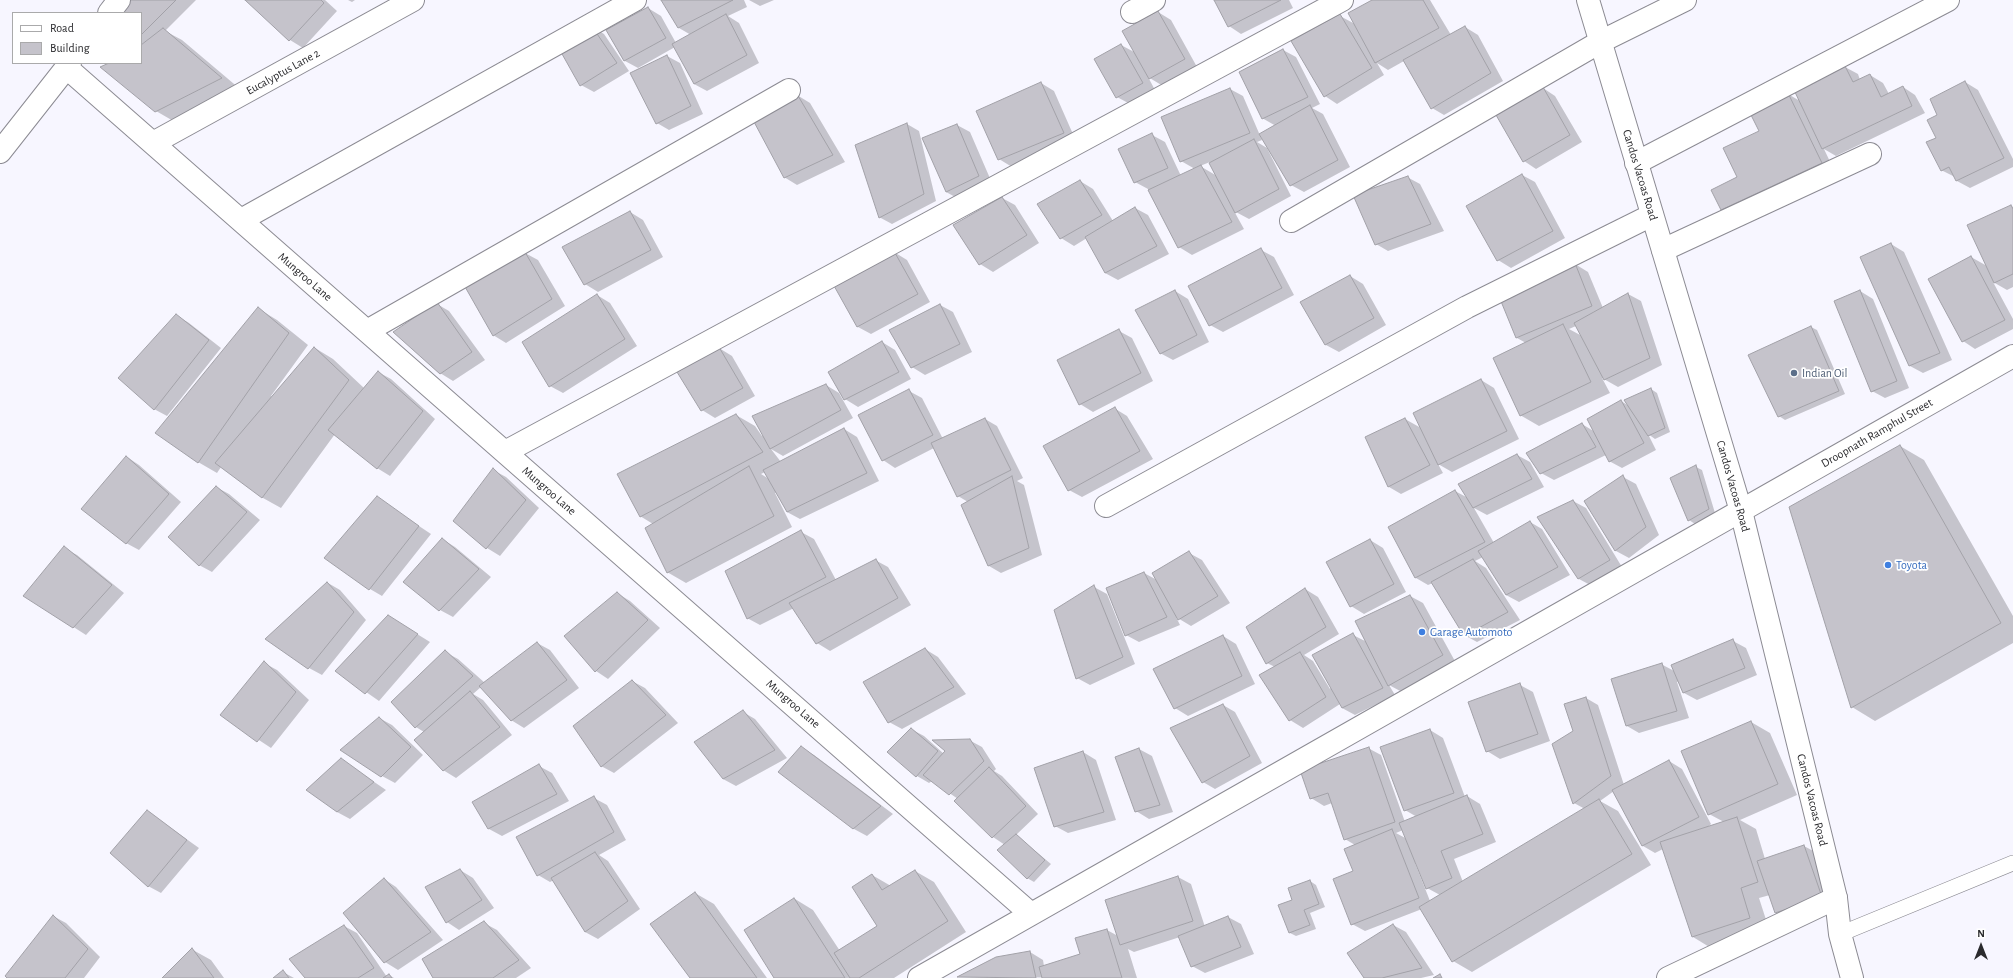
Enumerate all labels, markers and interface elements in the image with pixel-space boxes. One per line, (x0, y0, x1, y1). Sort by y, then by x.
legend (12, 12, 142, 64)
text: Road (50, 22, 74, 34)
text: Building (50, 42, 90, 54)
street label: Eucalyptus Lane 2 (244, 46, 322, 98)
street label: Candos Vacoas Road (1619, 128, 1661, 222)
street label: Mungroo Lane (275, 250, 335, 304)
place label: Indian Oil (1802, 366, 1847, 380)
marker: Indian Oil (1789, 368, 1799, 378)
street label: Droopnath Ramphul Street (1819, 395, 1935, 471)
street label: Candos Vacoas Road (1713, 439, 1753, 533)
street label: Mungroo Lane (519, 464, 579, 518)
place label: Toyota (1896, 558, 1927, 572)
marker: Toyota (1883, 560, 1893, 570)
place label: Garage Automoto (1430, 625, 1512, 639)
marker: Garage Automoto (1417, 627, 1427, 637)
street label: Mungroo Lane (763, 677, 823, 731)
street label: Candos Vacoas Road (1794, 752, 1830, 848)
north arrow (1961, 926, 2001, 966)
text: N (1977, 928, 1985, 939)

